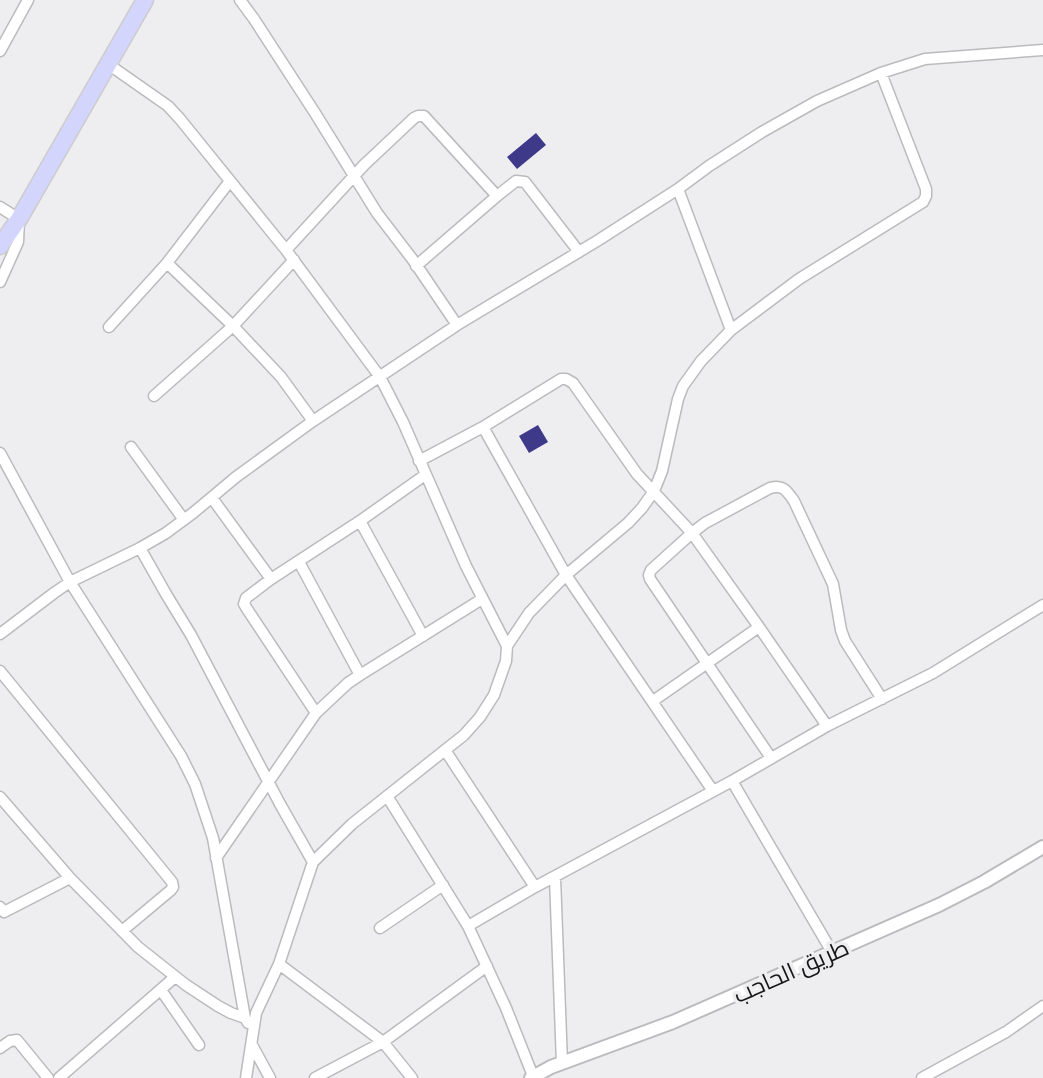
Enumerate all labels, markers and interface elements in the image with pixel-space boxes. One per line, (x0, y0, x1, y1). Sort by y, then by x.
street label: طريق الحاجب (729, 933, 853, 1009)

